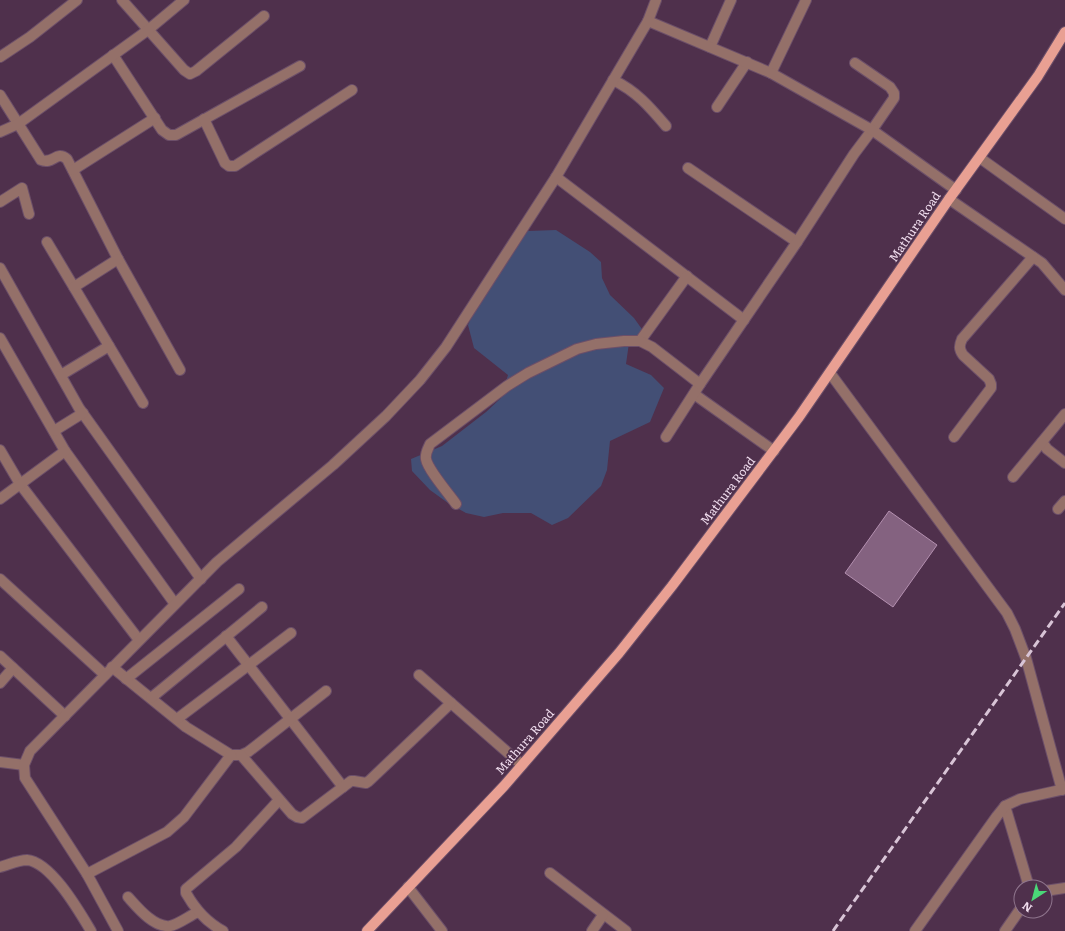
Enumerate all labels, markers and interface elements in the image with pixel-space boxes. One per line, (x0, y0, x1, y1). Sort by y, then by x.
street label: Mathura Road (884, 187, 945, 265)
street label: Mathura Road (695, 452, 759, 528)
street label: Mathura Road (491, 704, 558, 778)
north arrow (1013, 879, 1053, 919)
text: N (1018, 899, 1035, 917)

